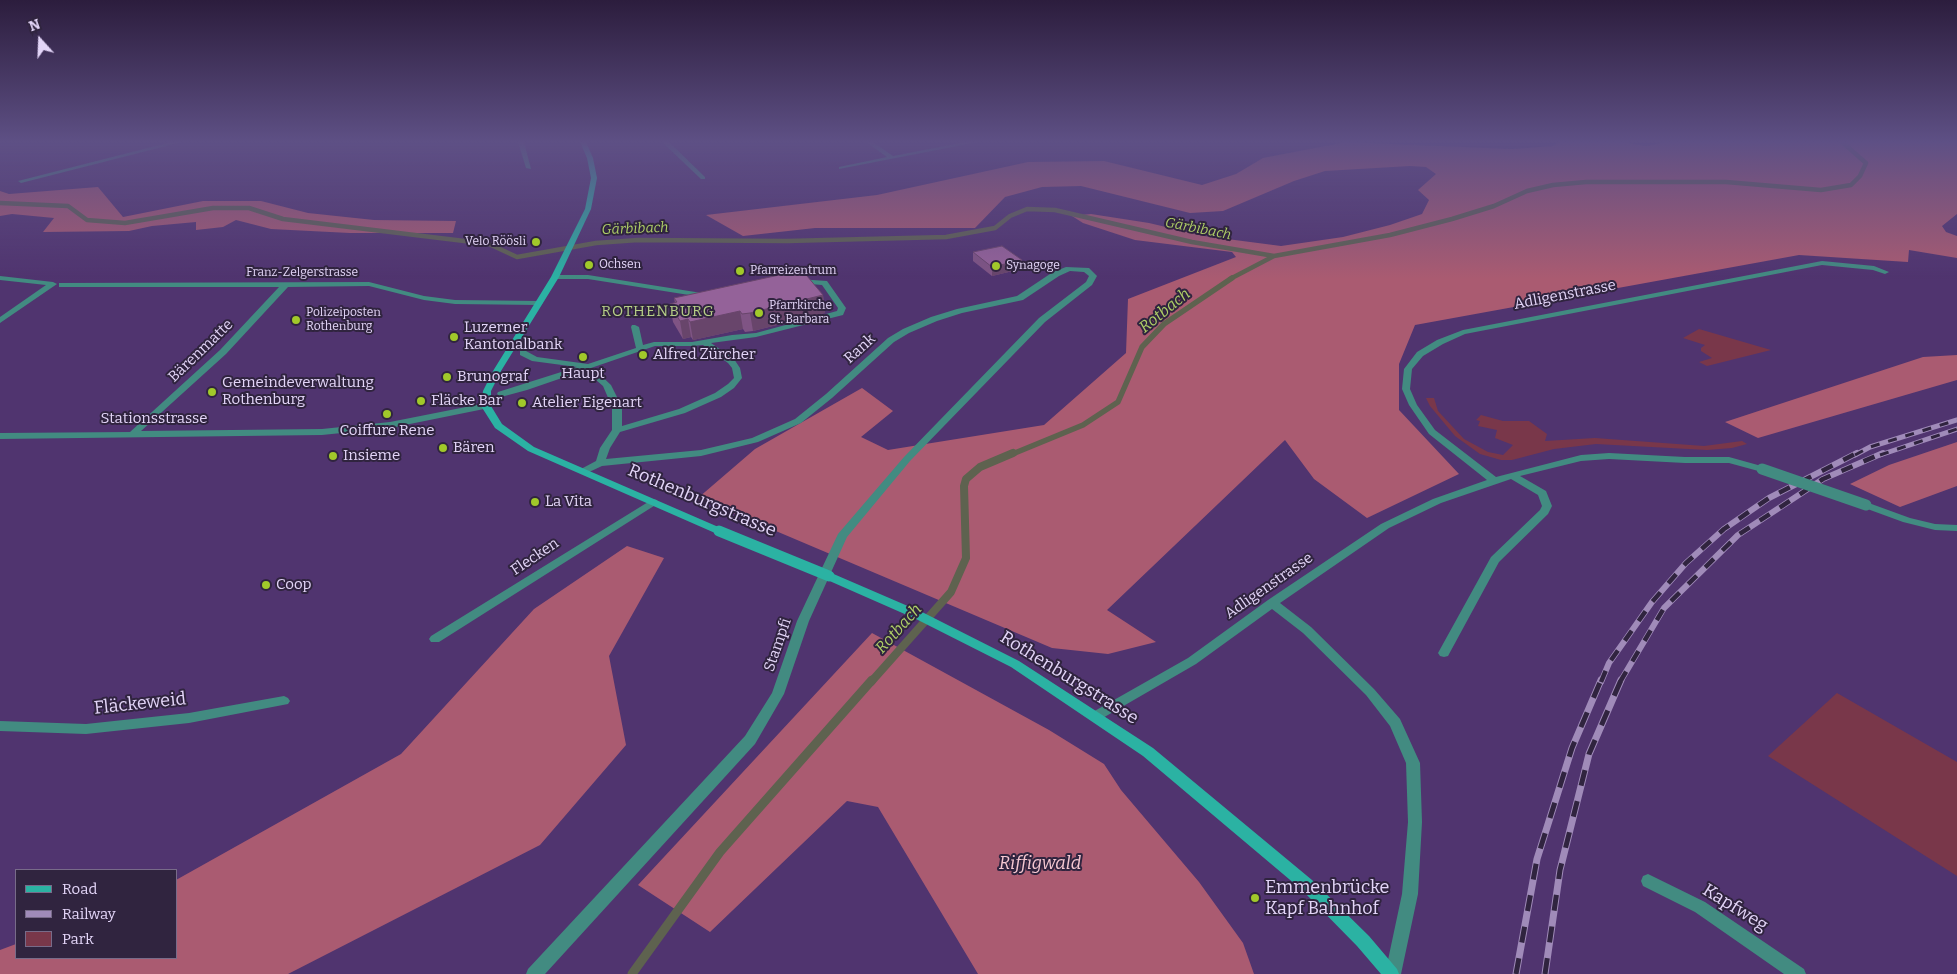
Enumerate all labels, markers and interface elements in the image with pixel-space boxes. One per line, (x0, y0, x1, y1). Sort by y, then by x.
north arrow (15, 15, 65, 65)
text: N (27, 16, 43, 35)
water label: Gärbibach (1164, 214, 1232, 244)
water label: Gärbibach (601, 219, 669, 239)
place label: Velo Röösli (465, 235, 526, 249)
marker: Velo Röösli (530, 236, 542, 248)
place label: Ochsen (599, 258, 641, 272)
marker: Ochsen (583, 259, 595, 271)
place label: Synagoge (1006, 259, 1060, 273)
marker: Synagoge (990, 260, 1002, 272)
place label: Pfarreizentrum (750, 264, 836, 278)
marker: Pfarreizentrum (734, 265, 746, 277)
street label: Franz-Zelgerstrasse (246, 266, 358, 280)
street label: Adligenstrasse (1513, 276, 1617, 314)
water label: Rotbach (1136, 285, 1194, 337)
place label: Pfarrkirche St. Barbara (769, 299, 832, 327)
district label: ROTHENBURG (600, 303, 716, 321)
place label: Polizeiposten Rothenburg (306, 306, 381, 334)
marker: Pfarrkirche St. Barbara (753, 307, 765, 319)
marker: Polizeiposten Rothenburg (290, 314, 302, 326)
street label: Bärenmatte (165, 316, 237, 386)
place label: Luzerner Kantonalbank (464, 319, 562, 354)
street label: Rank (841, 330, 879, 368)
marker: Luzerner Kantonalbank (448, 331, 460, 343)
place label: Alfred Zürcher (653, 346, 756, 364)
marker: Alfred Zürcher (637, 349, 649, 361)
marker: Haupt (577, 351, 589, 363)
place label: Haupt (561, 365, 605, 383)
place label: Brunograf (457, 368, 528, 386)
marker: Brunograf (441, 371, 453, 383)
place label: Gemeindeverwaltung Rothenburg (222, 374, 374, 409)
marker: Gemeindeverwaltung Rothenburg (206, 386, 218, 398)
place label: Fläcke Bar (431, 392, 502, 410)
place label: Atelier Eigenart (532, 394, 642, 412)
marker: Fläcke Bar (415, 395, 427, 407)
marker: Atelier Eigenart (516, 397, 528, 409)
marker: Coiffure Rene (381, 408, 393, 420)
street label: Stationsstrasse (101, 410, 207, 428)
place label: Coiffure Rene (340, 422, 434, 440)
place label: Bären (453, 439, 495, 457)
marker: Bären (437, 442, 449, 454)
place label: Insieme (343, 447, 400, 465)
marker: Insieme (327, 450, 339, 462)
street label: Rothenburgstrasse (625, 460, 779, 542)
place label: La Vita (545, 493, 592, 511)
marker: La Vita (529, 496, 541, 508)
street label: Flecken (508, 534, 562, 580)
street label: Adligenstrasse (1221, 549, 1317, 623)
place label: Coop (276, 576, 311, 594)
marker: Coop (260, 579, 272, 591)
water label: Rotbach (872, 600, 926, 658)
street label: Stampfi (760, 616, 796, 674)
street label: Rothenburgstrasse (996, 627, 1142, 729)
street label: Fläckeweid (93, 688, 187, 720)
park label: Riffigwald (999, 853, 1081, 875)
legend (15, 869, 178, 959)
place label: Emmenbrücke Kapf Bahnhof (1265, 877, 1389, 920)
text: Road (62, 880, 97, 898)
street label: Kapfweg (1698, 880, 1772, 936)
marker: Emmenbrücke Kapf Bahnhof (1249, 892, 1261, 904)
text: Railway (62, 905, 116, 923)
text: Park (62, 930, 94, 948)

